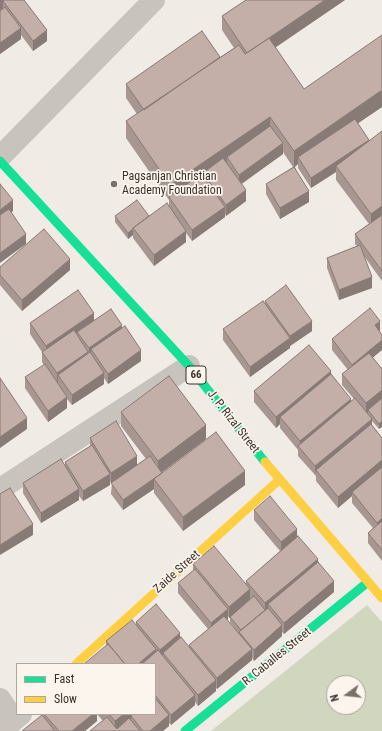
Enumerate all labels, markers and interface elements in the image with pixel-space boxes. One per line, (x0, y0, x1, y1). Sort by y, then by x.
place label: Pagsanjan Christian Academy Foundation (122, 170, 222, 198)
marker: Pagsanjan Christian Academy Foundation (109, 179, 119, 189)
road number: 66 (186, 366, 206, 384)
street label: J. P. Rizal Street (204, 388, 262, 456)
street label: Zaide Street (151, 548, 203, 596)
street label: R. Caballes Street (240, 625, 314, 689)
legend (16, 663, 156, 715)
text: Fast (54, 672, 74, 686)
north arrow (326, 675, 366, 715)
text: Slow (54, 692, 77, 706)
text: N (328, 693, 342, 703)

